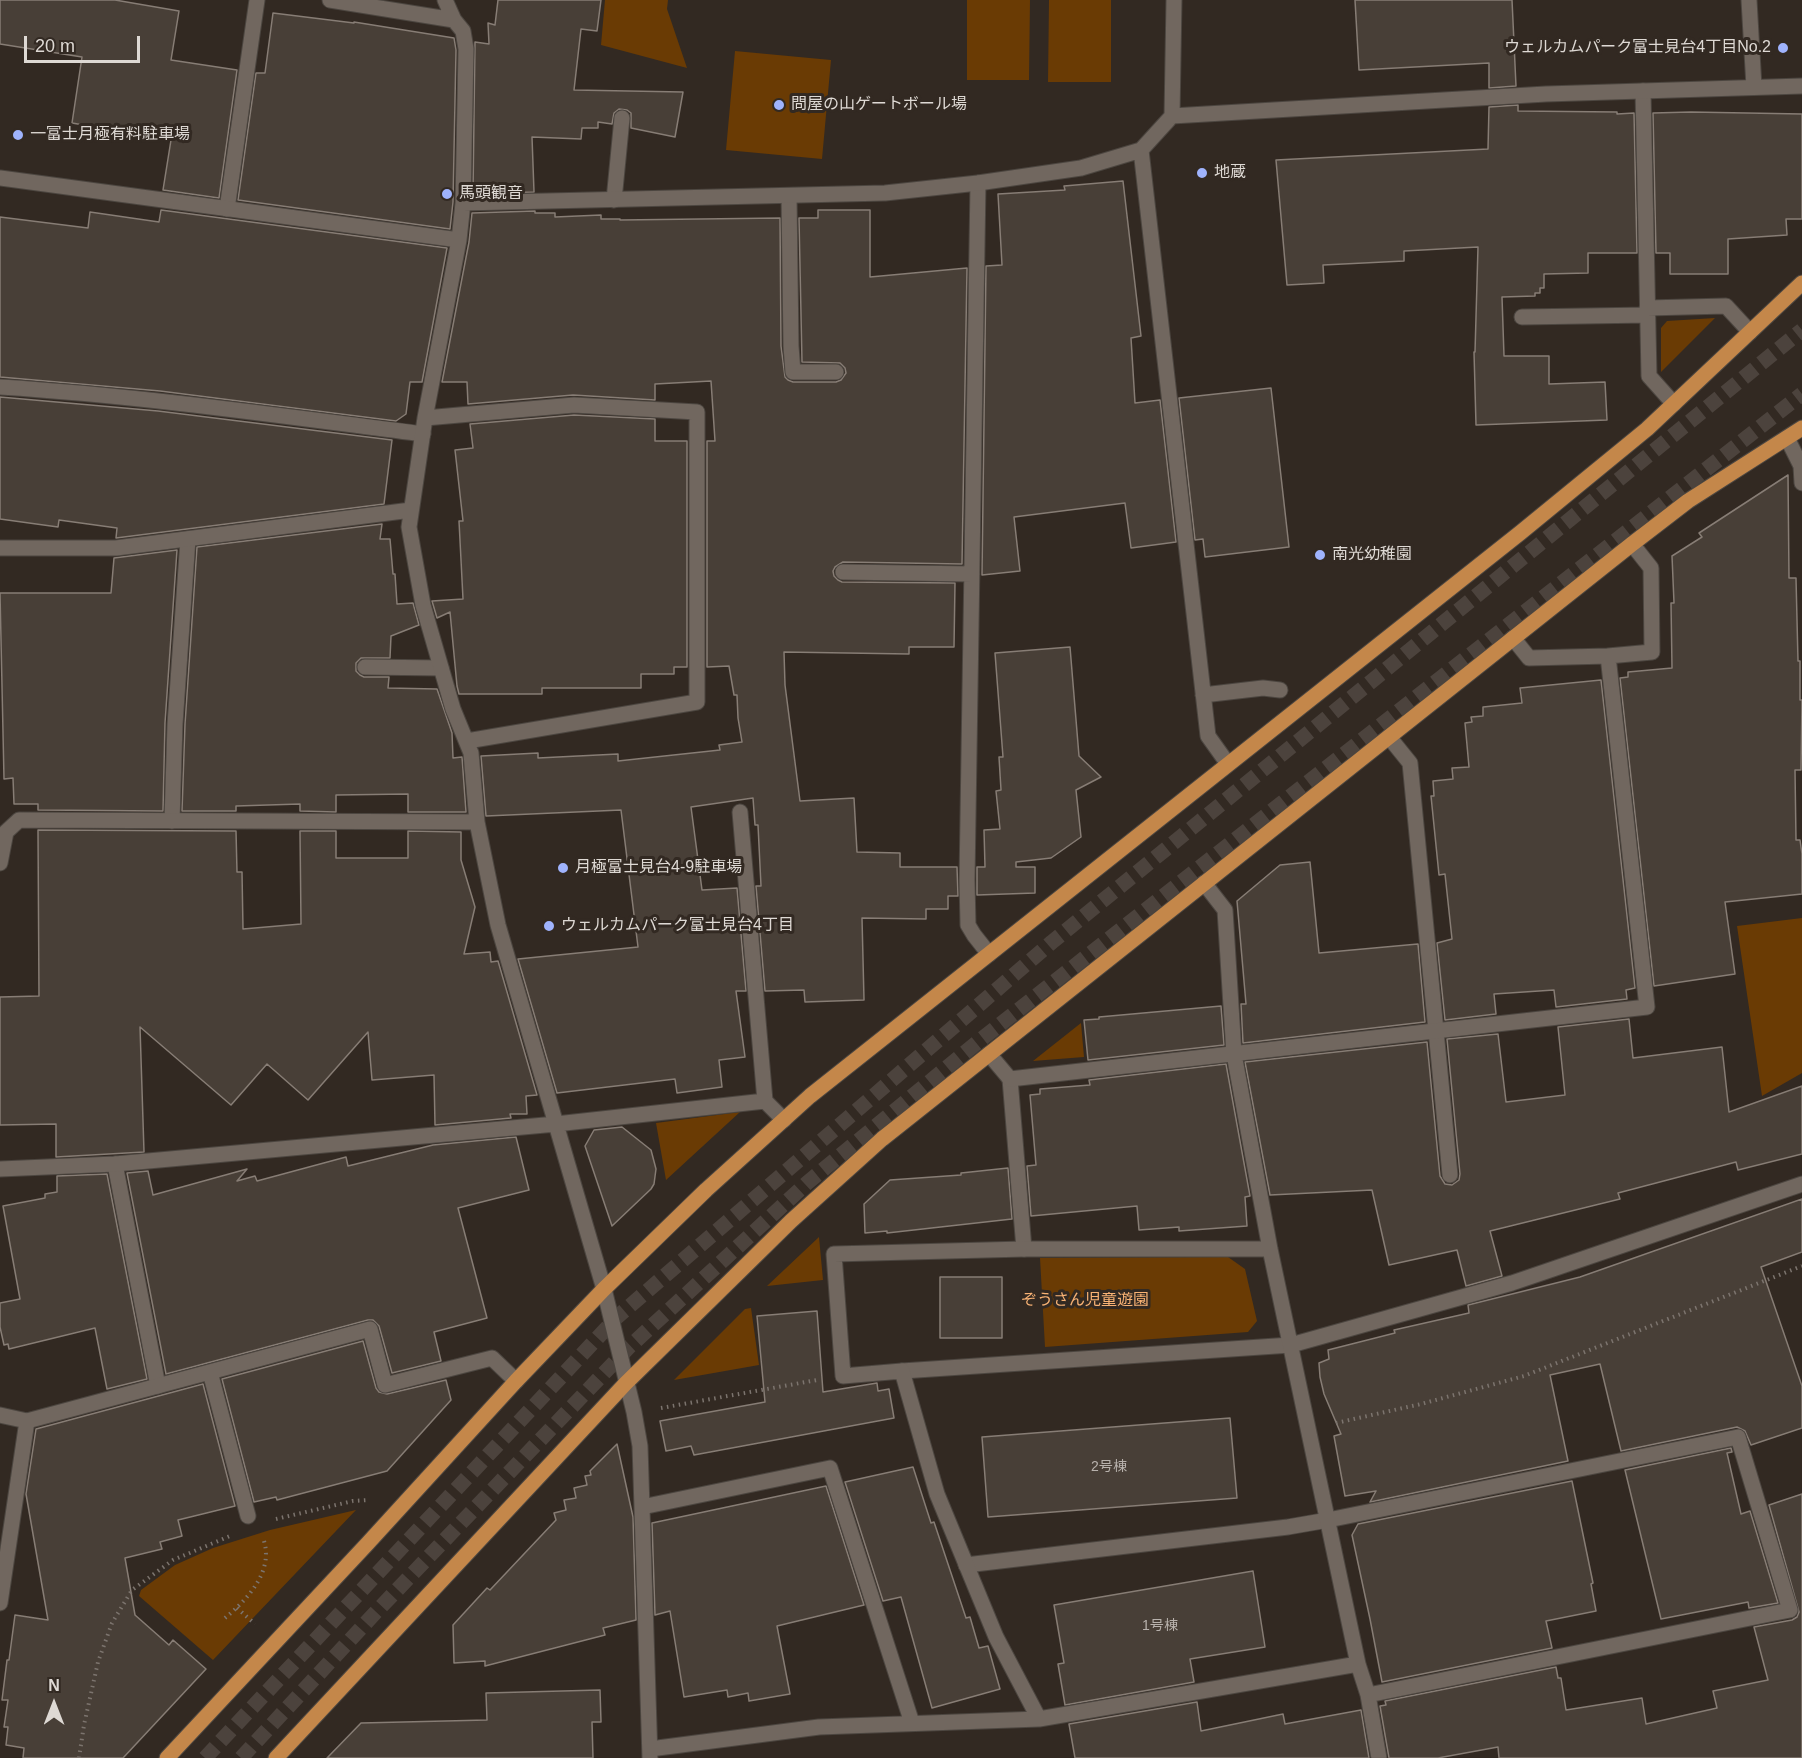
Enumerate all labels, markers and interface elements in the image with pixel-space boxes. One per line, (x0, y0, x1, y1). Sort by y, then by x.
scale bar (27, 24, 142, 62)
text: 20 m (35, 36, 75, 56)
place label: ウェルカムパーク富士見台4丁目No.2 (1504, 38, 1771, 58)
marker: ウェルカムパーク富士見台4丁目No.2 (1776, 41, 1790, 55)
place label: 問屋の山ゲートボール場 (791, 95, 967, 115)
marker: 問屋の山ゲートボール場 (772, 98, 786, 112)
place label: 一富士月極有料駐車場 (30, 125, 190, 145)
marker: 一富士月極有料駐車場 (11, 128, 25, 142)
place label: 地蔵 (1214, 163, 1246, 183)
marker: 地蔵 (1195, 166, 1209, 180)
place label: 馬頭観音 (459, 184, 523, 204)
marker: 馬頭観音 (440, 187, 454, 201)
place label: 南光幼稚園 (1332, 545, 1412, 565)
marker: 南光幼稚園 (1313, 548, 1327, 562)
place label: 月極富士見台4-9駐車場 (575, 858, 742, 878)
marker: 月極富士見台4-9駐車場 (556, 861, 570, 875)
place label: ウェルカムパーク富士見台4丁目 (561, 916, 794, 936)
marker: ウェルカムパーク富士見台4丁目 (542, 919, 556, 933)
park label: ぞうさん児童遊園 (1021, 1291, 1149, 1311)
house number: 2号棟 (1091, 1459, 1127, 1475)
house number: 1号棟 (1142, 1618, 1178, 1634)
north arrow (24, 1674, 84, 1734)
text: N (48, 1677, 60, 1694)

